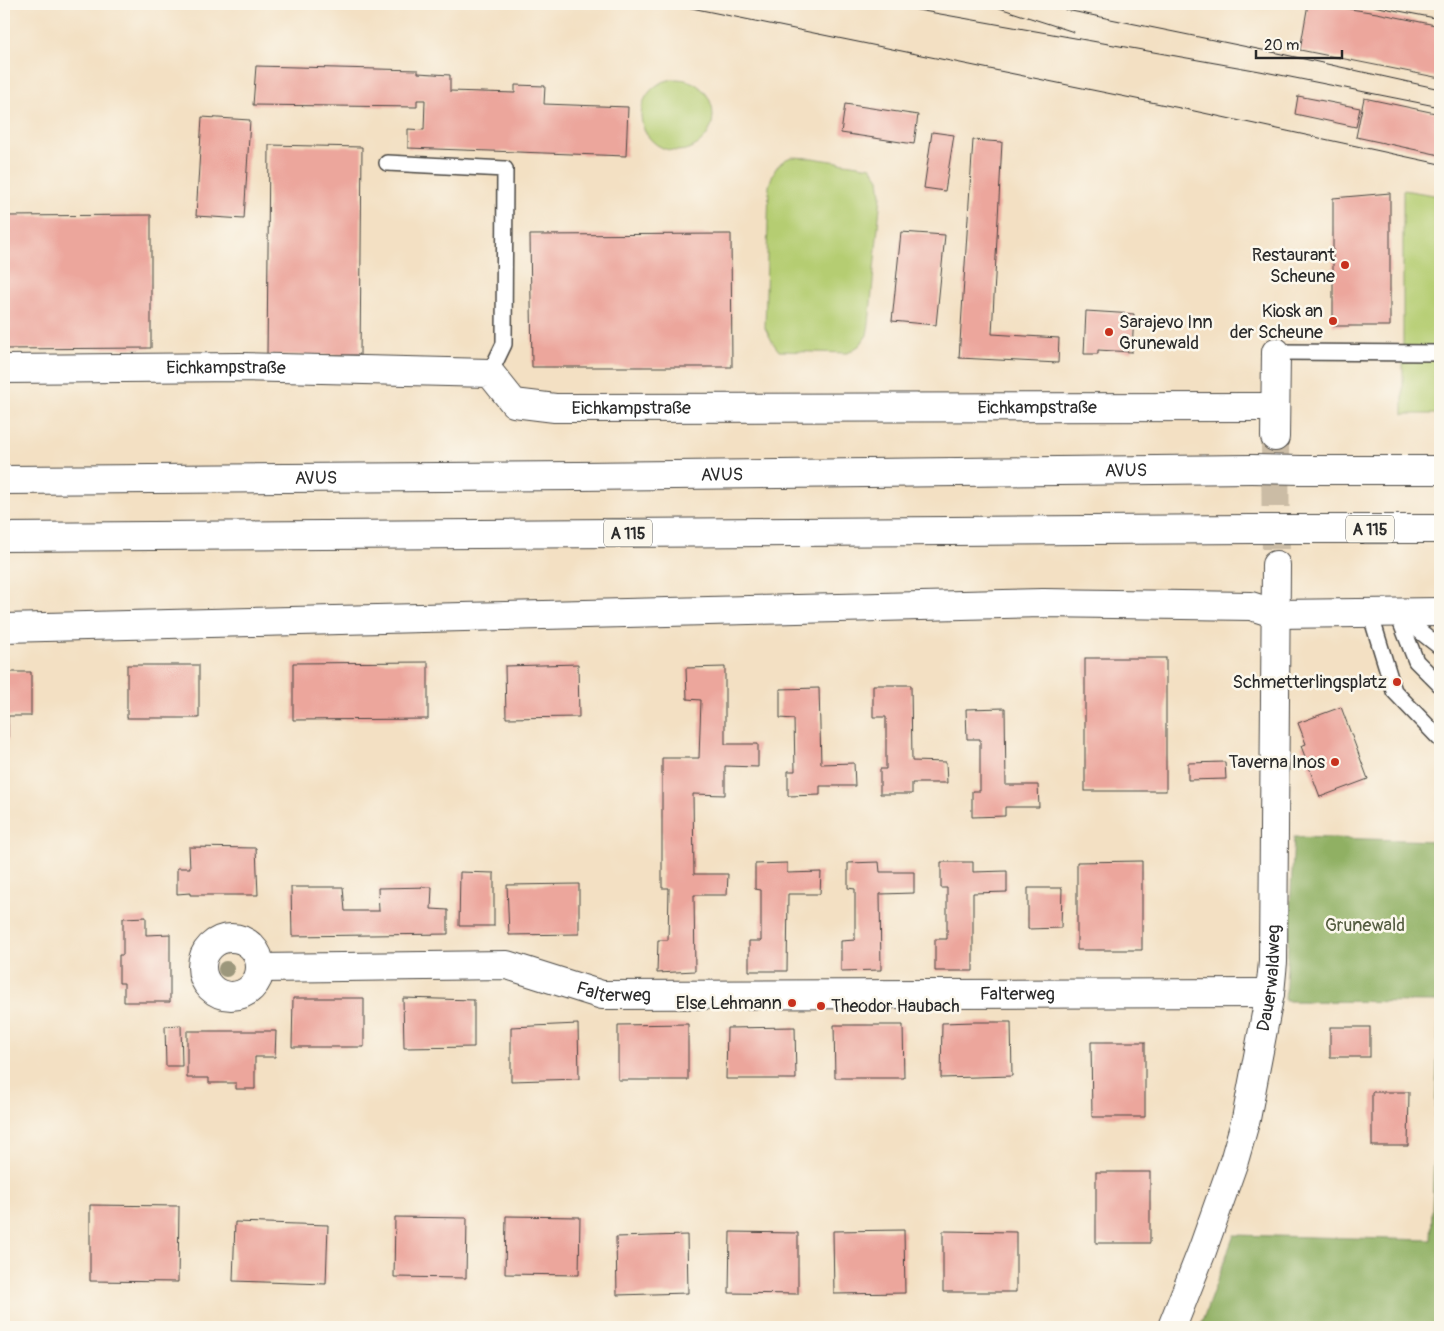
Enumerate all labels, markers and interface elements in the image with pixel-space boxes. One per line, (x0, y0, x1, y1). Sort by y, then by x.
scale bar (1256, 28, 1343, 60)
text: 20 m (1264, 36, 1299, 55)
place label: Restaurant Scheune (1252, 244, 1336, 288)
marker: Restaurant Scheune (1339, 259, 1351, 271)
place label: Kiosk an der Scheune (1230, 300, 1323, 344)
place label: Sarajevo Inn Grunewald (1119, 311, 1213, 355)
marker: Kiosk an der Scheune (1327, 315, 1339, 327)
marker: Sarajevo Inn Grunewald (1103, 326, 1115, 338)
street label: Eichkampstraße (166, 356, 286, 380)
street label: Eichkampstraße (977, 396, 1097, 419)
street label: Eichkampstraße (571, 397, 691, 420)
street label: AVUS (1105, 459, 1147, 483)
street label: AVUS (701, 463, 743, 487)
street label: AVUS (295, 467, 337, 490)
road number: A 115 (1346, 516, 1394, 542)
road number: A 115 (604, 520, 652, 546)
place label: Schmetterlingsplatz (1232, 671, 1387, 694)
marker: Schmetterlingsplatz (1391, 676, 1403, 688)
place label: Taverna Inos (1229, 751, 1325, 774)
marker: Taverna Inos (1329, 756, 1341, 768)
park label: Grunewald (1325, 914, 1405, 937)
street label: Dauerwaldweg (1252, 925, 1285, 1033)
street label: Falterweg (573, 977, 651, 1008)
street label: Falterweg (980, 983, 1055, 1006)
place label: Else Lehmann (676, 992, 782, 1015)
place label: Theodor Haubach (831, 995, 960, 1018)
marker: Else Lehmann (786, 997, 798, 1009)
marker: Theodor Haubach (815, 1000, 827, 1012)

